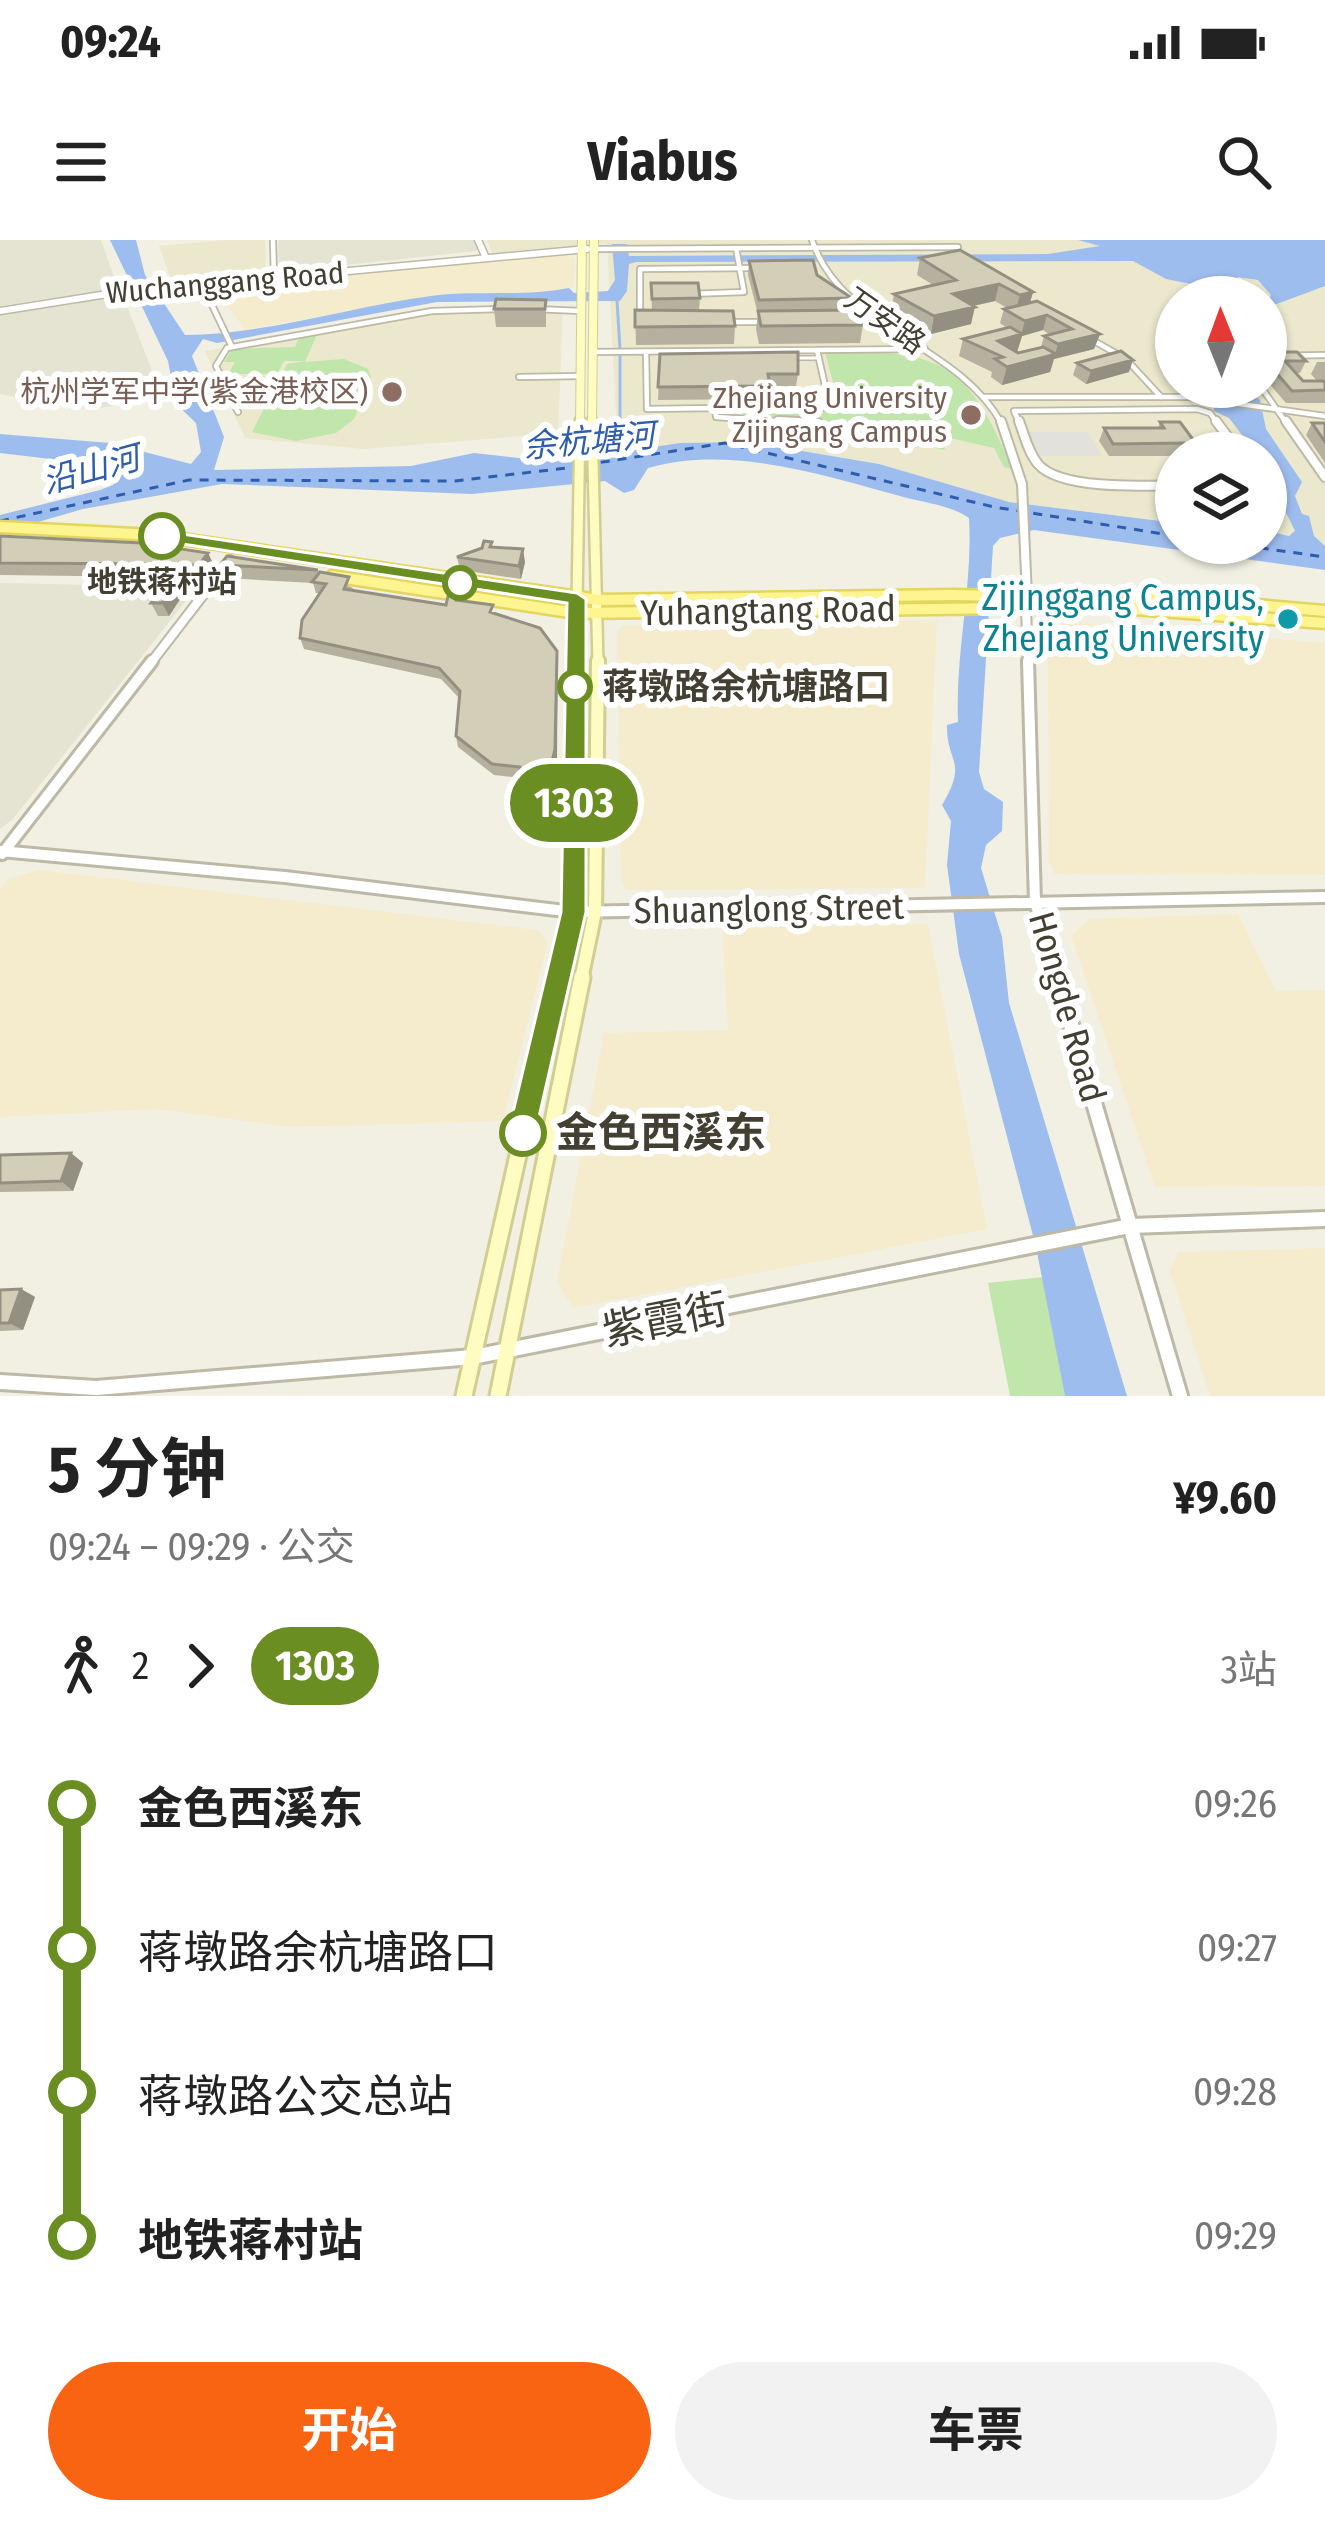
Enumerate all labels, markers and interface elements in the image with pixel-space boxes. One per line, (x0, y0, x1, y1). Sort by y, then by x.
text: 09:24 (60, 15, 161, 69)
icon: menu (48, 129, 114, 195)
icon: search (1211, 129, 1277, 195)
text: Viabus (587, 130, 738, 194)
street label: Wuchanggang Road (105, 255, 345, 311)
north arrow (1155, 276, 1287, 408)
map controls (1155, 276, 1287, 564)
street label: 万安路 (838, 280, 932, 362)
place label: 杭州学军中学(紫金港校区) (20, 374, 368, 410)
marker: 杭州学军中学(紫金港校区) (379, 379, 405, 405)
place label: Zhejiang University Zijingang Campus (713, 380, 948, 450)
marker: Zhejiang University Zijingang Campus (958, 402, 984, 428)
water label: 余杭塘河 (522, 415, 662, 467)
button: layers (1155, 432, 1287, 564)
water label: 沿山河 (38, 436, 150, 502)
marker: 地铁蒋村站 (140, 514, 184, 558)
place label: 地铁蒋村站 (87, 564, 237, 600)
unlabelled marker (444, 567, 476, 599)
place label: Zijinggang Campus, Zhejiang University (982, 576, 1264, 661)
street label: Yuhangtang Road (640, 587, 896, 635)
marker: Zijinggang Campus, Zhejiang University (1275, 606, 1301, 632)
place label: 蒋墩路余杭塘路口 (602, 665, 890, 709)
marker: 蒋墩路余杭塘路口 (559, 671, 591, 703)
line badge: 1303 (490, 764, 658, 842)
text: 1303 (534, 778, 614, 828)
street label: Shuanglong Street (633, 885, 905, 933)
street label: Hongde Road (1019, 907, 1115, 1107)
place label: 金色西溪东 (556, 1108, 766, 1158)
marker: 金色西溪东 (501, 1111, 545, 1155)
street label: 紫霞街 (598, 1283, 732, 1357)
text: 5 分钟 (48, 1430, 226, 1509)
text: ¥9.60 (1173, 1471, 1277, 1525)
text: 09:24 – 09:29 · 公交 (48, 1524, 355, 1570)
icon: walk (48, 1633, 114, 1699)
icon: forward (167, 1633, 233, 1699)
text: 1303 (275, 1641, 355, 1691)
text: 2 (132, 1643, 149, 1689)
text: 3站 (1220, 1647, 1277, 1693)
text: 09:26 (1193, 1781, 1277, 1827)
text: 金色西溪东 (138, 1782, 363, 1836)
text: 09:27 (1197, 1925, 1277, 1971)
text: 蒋墩路余杭塘路口 (138, 1926, 498, 1980)
text: 09:28 (1193, 2069, 1277, 2115)
text: 蒋墩路公交总站 (138, 2070, 453, 2124)
text: 09:29 (1194, 2213, 1277, 2259)
text: 地铁蒋村站 (138, 2214, 363, 2268)
button: 开始 (48, 2362, 651, 2500)
button: 车票 (675, 2362, 1277, 2500)

